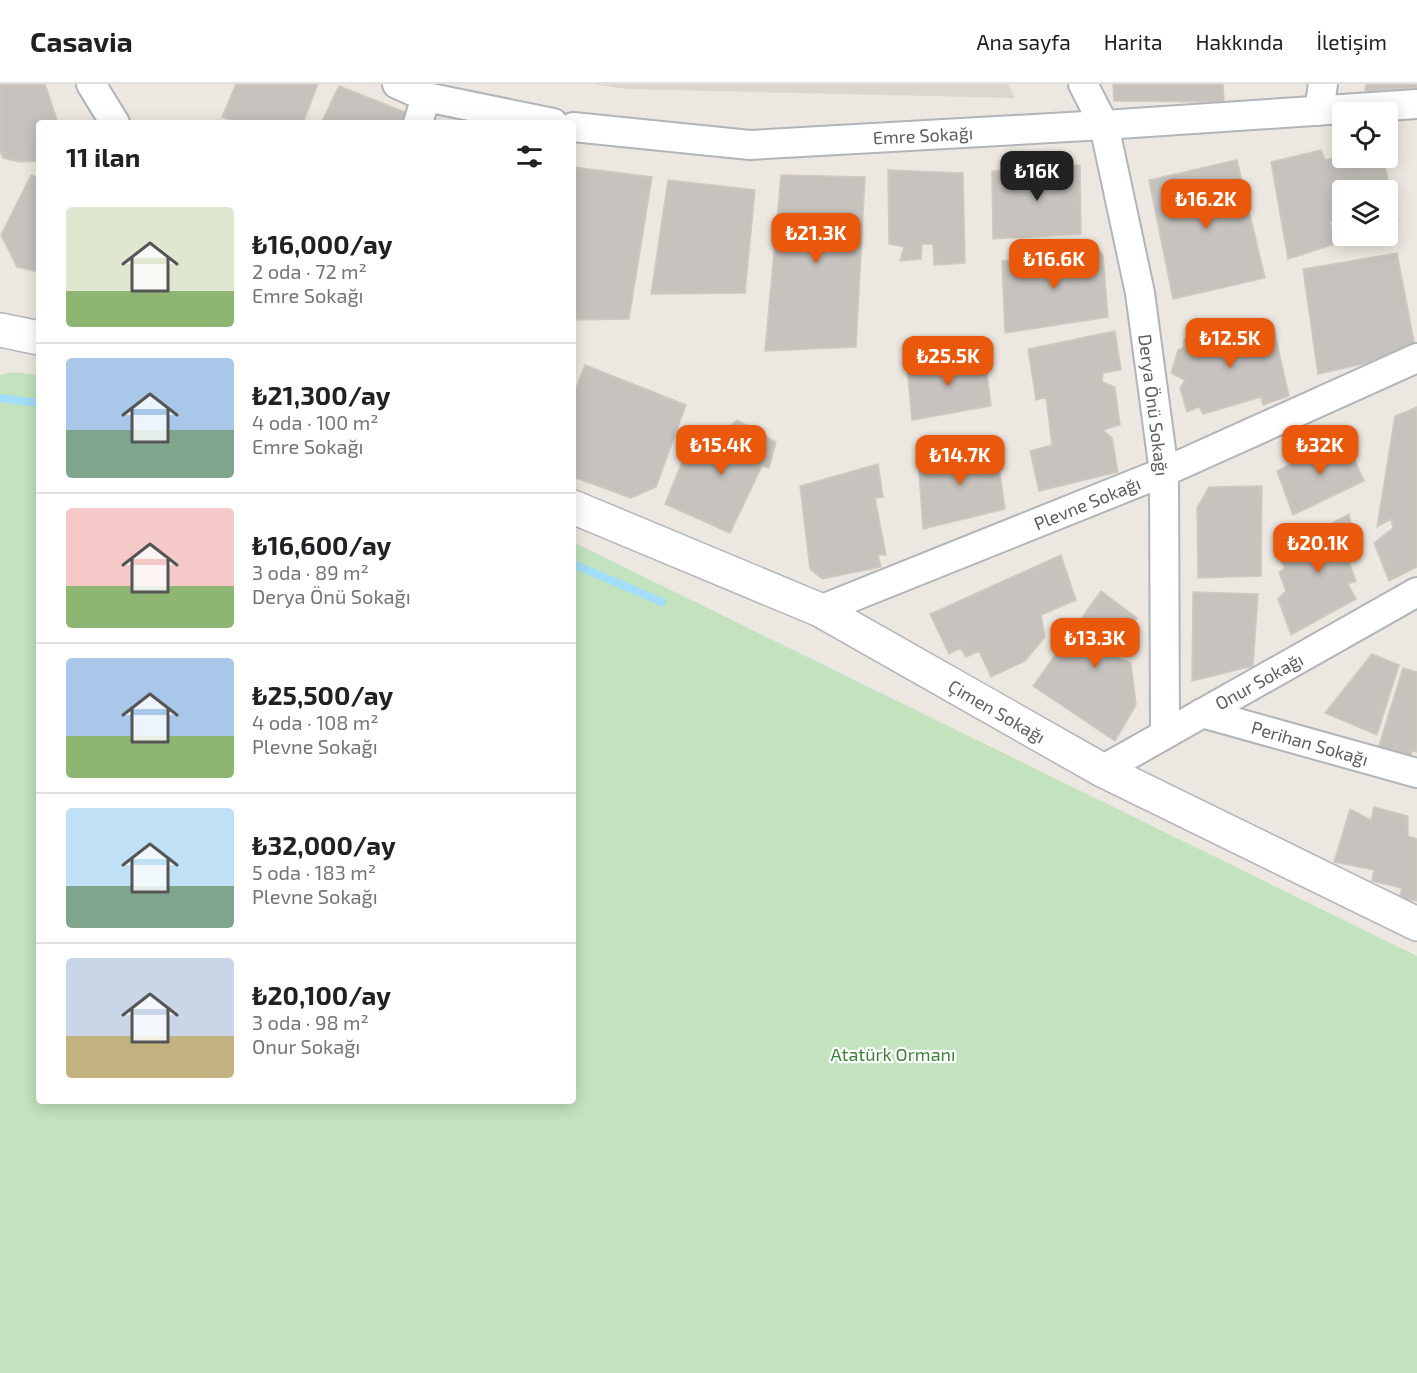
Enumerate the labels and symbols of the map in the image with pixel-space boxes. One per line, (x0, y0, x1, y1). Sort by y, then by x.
street label: Emre Sokağı (872, 121, 974, 149)
pin: ₺16K (1001, 151, 1073, 202)
pin: ₺16.2K (1157, 179, 1255, 230)
pin: ₺21.3K (767, 213, 865, 264)
pin: ₺16.6K (1005, 239, 1103, 290)
pin: ₺12.5K (1181, 318, 1279, 369)
street label: Derya Önü Sokağı (1134, 333, 1174, 477)
pin: ₺25.5K (899, 336, 997, 387)
pin: ₺15.4K (672, 425, 770, 476)
pin: ₺32K (1284, 425, 1356, 476)
pin: ₺14.7K (911, 435, 1009, 486)
street label: Plevne Sokağı (1030, 472, 1144, 534)
pin: ₺20.1K (1269, 523, 1367, 574)
pin: ₺13.3K (1046, 618, 1144, 669)
street label: Onur Sokağı (1211, 648, 1307, 714)
street label: Çimen Sokağı (944, 674, 1050, 749)
street label: Perihan Sokağı (1249, 716, 1371, 770)
park label: Atatürk Ormanı (831, 1043, 955, 1065)

